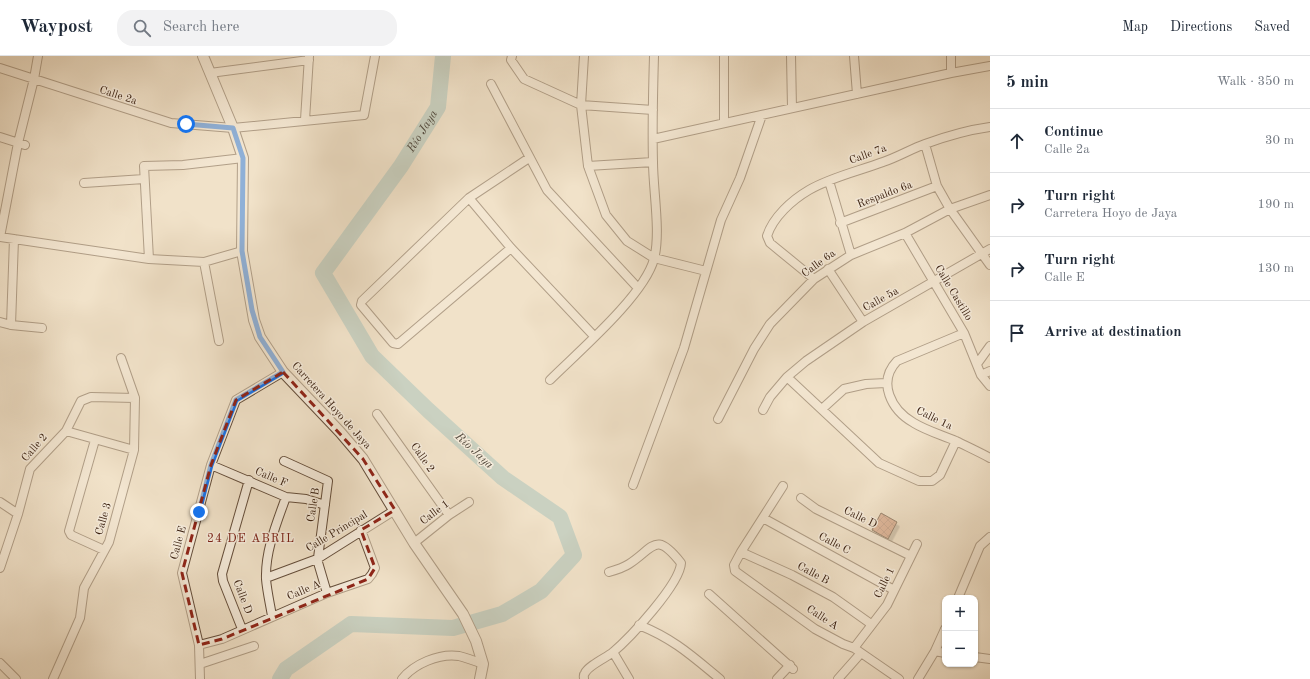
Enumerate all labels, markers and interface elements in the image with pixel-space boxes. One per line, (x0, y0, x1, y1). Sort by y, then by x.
search box (117, 10, 397, 46)
icon: search (131, 17, 153, 39)
text: Waypost (20, 18, 93, 37)
text: Search here (163, 20, 239, 35)
text: Map (1122, 20, 1148, 34)
text: Directions (1170, 20, 1232, 34)
text: Saved (1254, 20, 1290, 34)
text: 5 min (1006, 74, 1049, 91)
text: Walk · 350 m (1217, 75, 1294, 88)
street label: Calle 2a (98, 85, 139, 107)
water label: Río Jaya (405, 108, 441, 155)
route start (177, 115, 195, 133)
text: Continue (1044, 125, 1103, 140)
icon: ahead (1006, 130, 1028, 152)
text: 30 m (1265, 134, 1294, 147)
street label: Calle 7a (848, 143, 889, 167)
text: Calle 2a (1044, 143, 1090, 156)
street label: Respaldo 6a (856, 179, 915, 211)
text: Turn right (1044, 189, 1115, 204)
icon: right (1006, 194, 1028, 216)
text: 190 m (1257, 198, 1294, 211)
text: Carretera Hoyo de Jaya (1044, 207, 1177, 220)
street label: Calle 6a (800, 248, 838, 280)
text: Turn right (1044, 253, 1115, 268)
icon: right (1006, 258, 1028, 280)
text: 130 m (1257, 262, 1294, 275)
street label: Calle Castillo (932, 263, 974, 323)
text: Calle E (1044, 271, 1085, 284)
street label: Calle 5a (861, 286, 901, 314)
icon: arrive (1006, 322, 1028, 344)
text: Arrive at destination (1044, 325, 1182, 340)
street label: Carretera Hoyo de Jaya (289, 360, 373, 452)
street label: Calle 1a (914, 406, 954, 433)
water label: Río Jaya (452, 430, 496, 472)
street label: Calle 2 (20, 432, 50, 464)
street label: Calle 2 (408, 441, 436, 475)
street label: Calle F (253, 466, 289, 490)
street label: Calle B (306, 487, 322, 523)
street label: Calle 1 (418, 499, 452, 527)
street label: Calle 3 (94, 501, 114, 537)
route end (190, 503, 208, 521)
street label: Calle D (842, 505, 879, 531)
street label: Calle Principal (304, 509, 370, 555)
street label: Calle E (169, 525, 189, 561)
street label: Calle C (816, 531, 852, 557)
district label: 24 DE ABRIL (207, 533, 295, 545)
street label: Calle B (795, 561, 831, 587)
street label: Calle 1 (873, 566, 897, 600)
street label: Calle D (231, 578, 254, 616)
street label: Calle A (286, 579, 323, 603)
map controls (942, 595, 978, 667)
button: + (942, 595, 978, 631)
street label: Calle A (804, 604, 840, 633)
button: − (942, 631, 978, 667)

